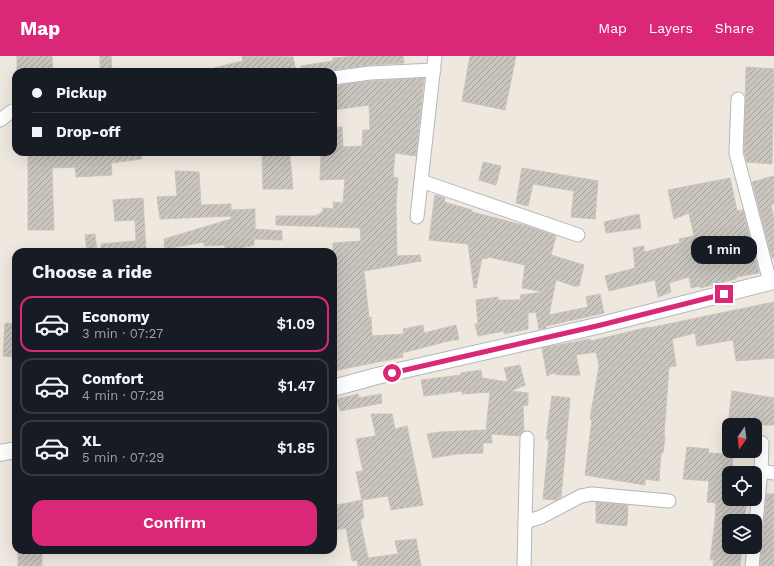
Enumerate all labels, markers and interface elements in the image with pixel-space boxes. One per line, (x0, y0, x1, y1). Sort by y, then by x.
text: Map (20, 17, 60, 40)
text: Map (598, 20, 627, 36)
text: Layers (649, 20, 693, 36)
text: Share (715, 20, 754, 36)
text: Pickup (56, 84, 107, 102)
text: Drop-off (56, 123, 121, 141)
callout: 1 min (691, 236, 757, 264)
text: 1 min (707, 242, 741, 257)
text: Choose a ride (32, 261, 152, 282)
route end (715, 285, 733, 303)
icon: car (34, 306, 70, 342)
text: Economy (82, 308, 149, 326)
text: $1.09 (276, 315, 315, 333)
text: 3 min · 07:27 (82, 326, 163, 341)
route start (383, 364, 401, 382)
icon: car (34, 368, 70, 404)
text: Comfort (82, 370, 143, 388)
text: $1.47 (278, 377, 315, 395)
text: 4 min · 07:28 (82, 388, 165, 403)
north arrow (722, 418, 762, 458)
map controls (722, 418, 762, 554)
icon: car (34, 430, 70, 466)
text: XL (82, 432, 101, 450)
text: $1.85 (277, 439, 315, 457)
text: 5 min · 07:29 (82, 450, 164, 465)
button: locate (722, 466, 762, 506)
button: Confirm (32, 500, 317, 546)
button: layers (722, 514, 762, 554)

